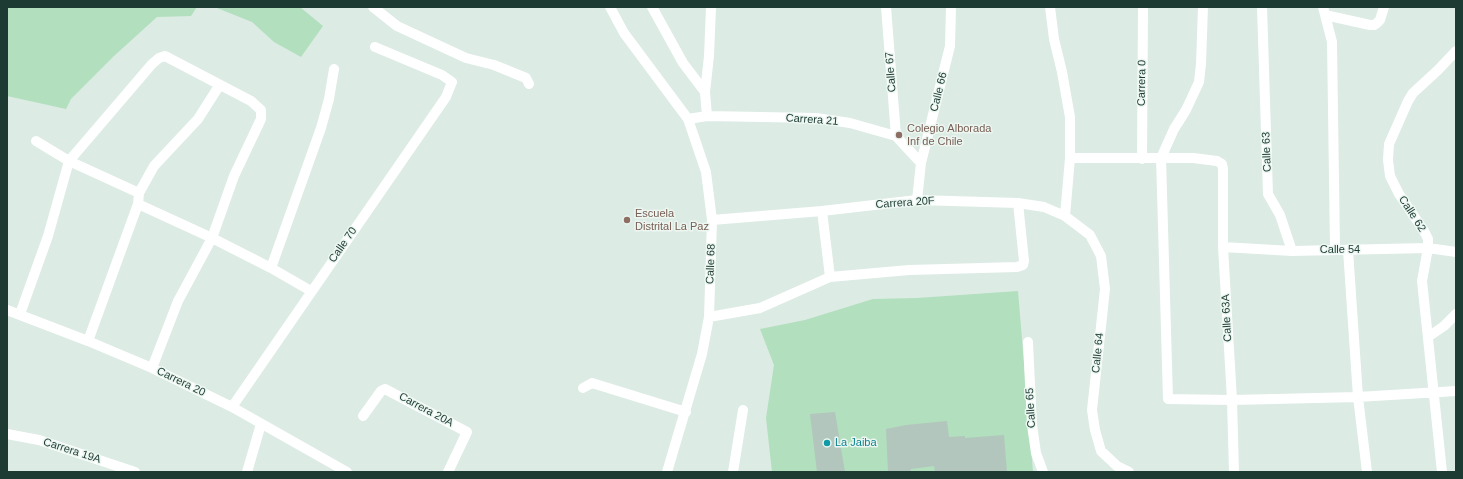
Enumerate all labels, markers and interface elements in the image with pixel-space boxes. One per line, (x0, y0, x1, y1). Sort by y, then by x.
street label: Calle 67 (883, 51, 899, 93)
street label: Carrera 0 (1135, 60, 1149, 106)
street label: Calle 66 (928, 71, 950, 113)
street label: Carrera 21 (785, 112, 839, 128)
place label: Colegio Alborada Inf de Chile (907, 122, 991, 148)
marker: Colegio Alborada Inf de Chile (894, 130, 904, 140)
street label: Calle 63 (1260, 132, 1274, 172)
street label: Calle 62 (1395, 193, 1429, 235)
street label: Carrera 20F (875, 194, 935, 212)
place label: Escuela Distrital La Paz (635, 207, 709, 233)
marker: Escuela Distrital La Paz (622, 215, 632, 225)
street label: Calle 70 (326, 225, 360, 265)
street label: Calle 54 (1320, 243, 1360, 257)
street label: Calle 68 (704, 244, 718, 284)
street label: Calle 63A (1219, 294, 1235, 342)
street label: Calle 64 (1089, 332, 1107, 374)
street label: Carrera 20 (154, 365, 208, 399)
street label: Calle 65 (1023, 388, 1039, 428)
street label: Carrera 20A (396, 390, 456, 430)
street label: Carrera 19A (41, 435, 103, 467)
place label: La Jaiba (835, 436, 877, 450)
marker: La Jaiba (822, 438, 832, 448)

